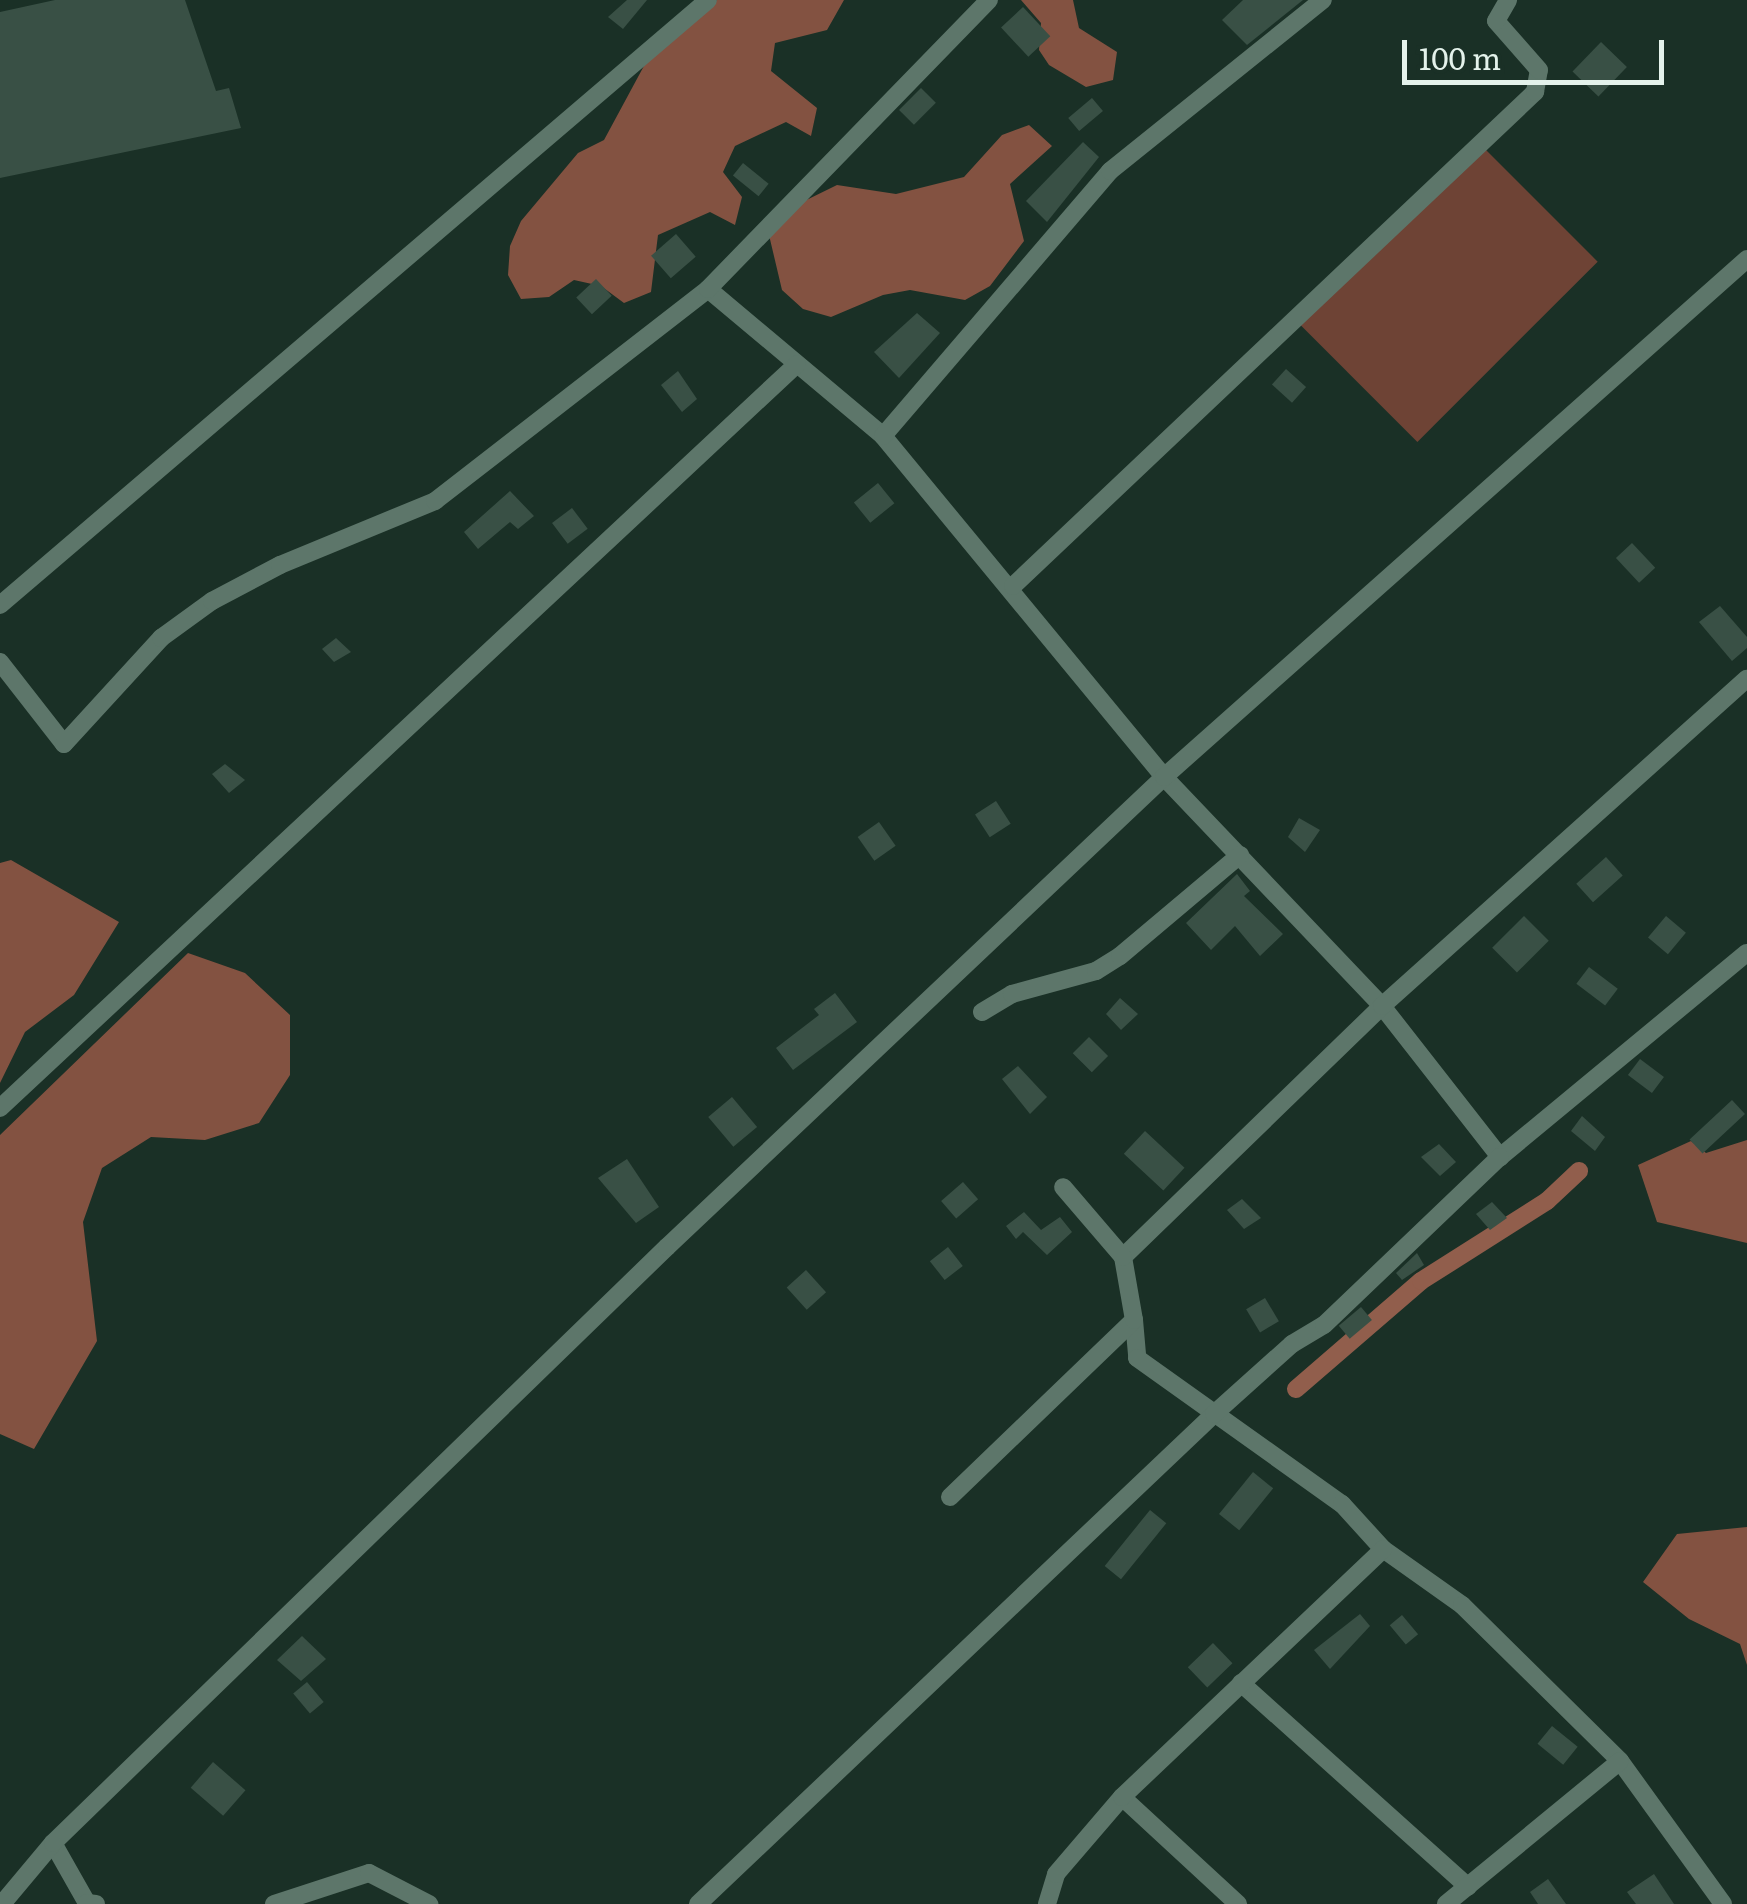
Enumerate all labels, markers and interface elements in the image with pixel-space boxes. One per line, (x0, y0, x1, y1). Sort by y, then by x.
scale bar (1407, 20, 1670, 82)
text: 100 m (1419, 35, 1501, 79)

